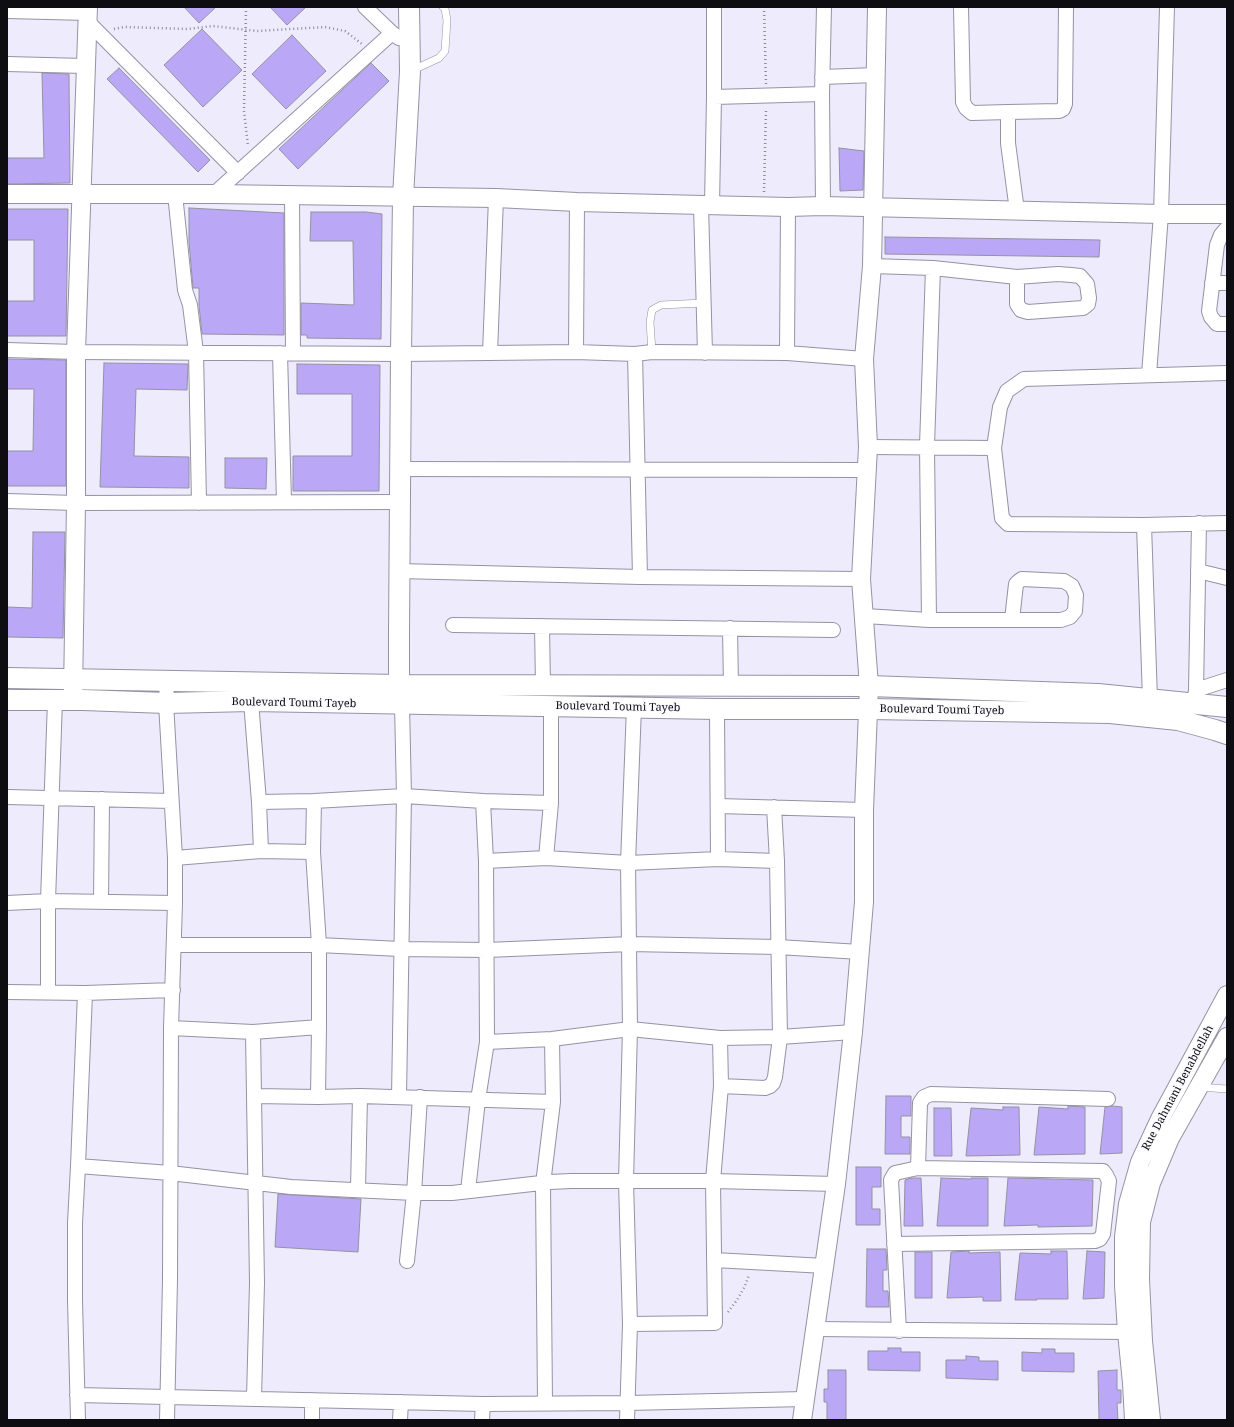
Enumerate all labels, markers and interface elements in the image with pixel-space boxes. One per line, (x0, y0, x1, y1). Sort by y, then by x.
street label: Boulevard Toumi Tayeb (232, 695, 356, 711)
street label: Boulevard Toumi Tayeb (556, 699, 680, 715)
street label: Boulevard Toumi Tayeb (880, 702, 1004, 718)
street label: Rue Dahmani Benabdellah (1139, 1023, 1217, 1153)

